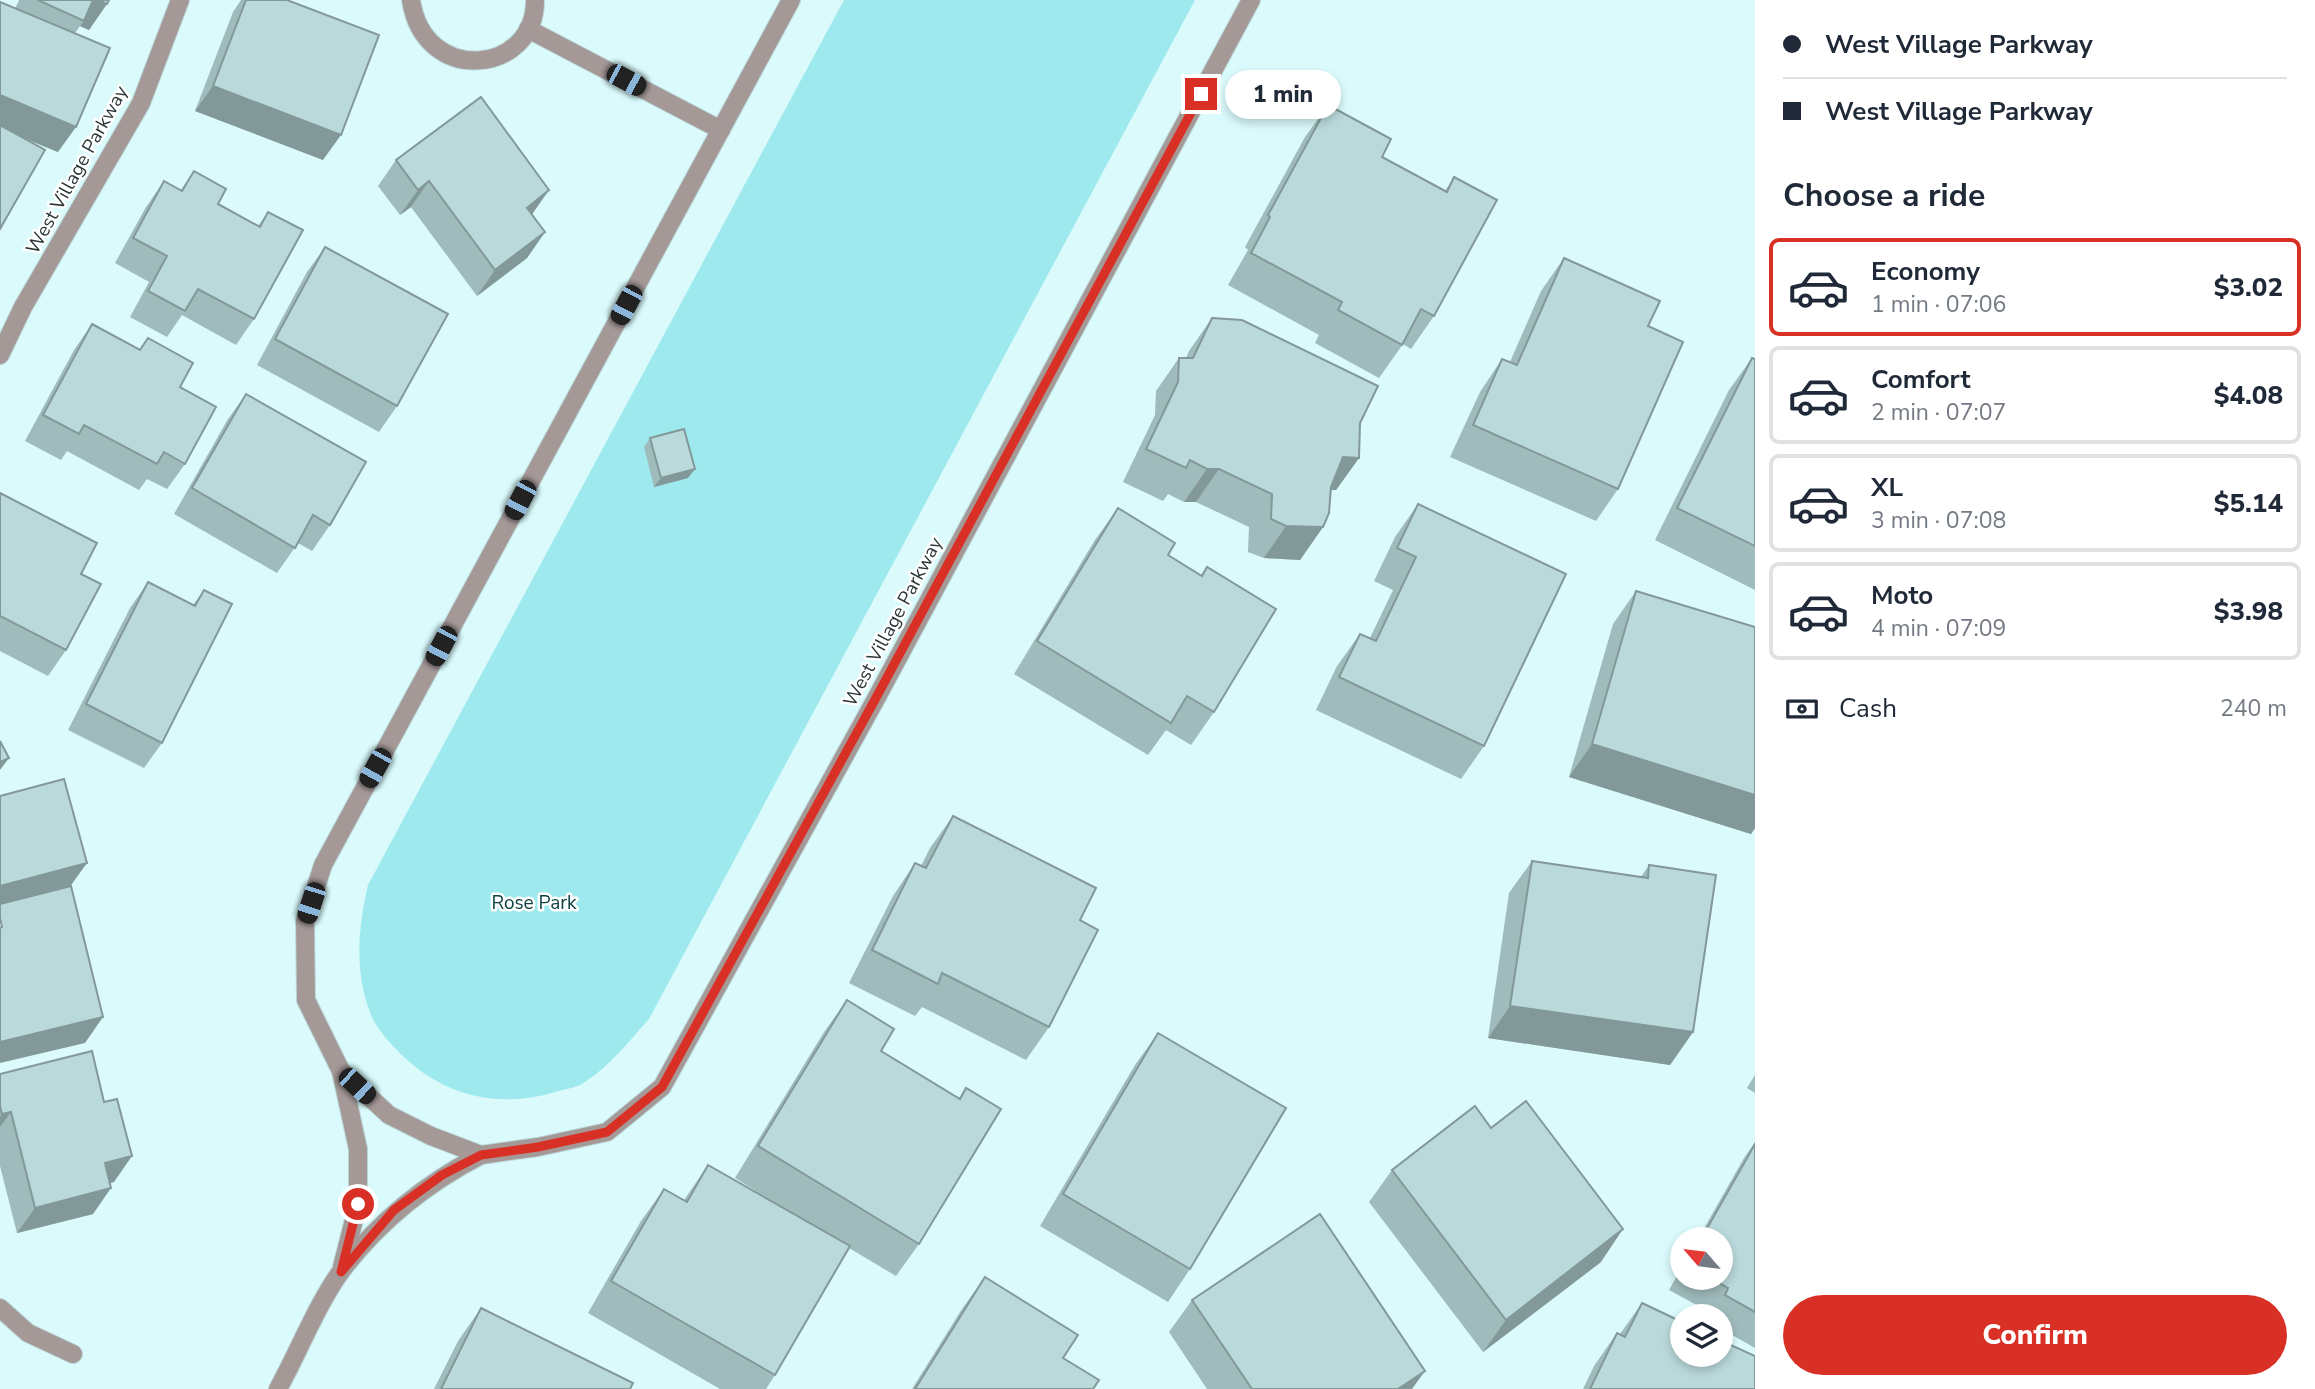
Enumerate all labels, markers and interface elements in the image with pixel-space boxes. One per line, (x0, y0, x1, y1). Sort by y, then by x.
text: West Village Parkway (1825, 27, 2093, 62)
car (603, 61, 650, 99)
callout: 1 min (1226, 70, 1341, 119)
route end (1185, 78, 1217, 110)
text: 1 min (1253, 79, 1313, 110)
street label: West Village Parkway (20, 81, 134, 259)
text: West Village Parkway (1825, 94, 2093, 129)
text: Choose a ride (1783, 174, 1985, 217)
text: Economy (1871, 254, 1980, 289)
icon: car (1787, 256, 1850, 319)
text: $3.02 (2214, 270, 2283, 305)
car (607, 282, 646, 328)
text: 1 min · 07:06 (1871, 289, 2006, 320)
text: Comfort (1871, 362, 1971, 397)
icon: car (1787, 364, 1850, 427)
text: $4.08 (2214, 378, 2283, 413)
text: 2 min · 07:07 (1871, 397, 2006, 428)
text: XL (1871, 470, 1903, 505)
icon: car (1787, 472, 1850, 535)
car (501, 477, 540, 523)
text: $5.14 (2214, 486, 2283, 521)
text: 3 min · 07:08 (1871, 505, 2006, 536)
street label: West Village Parkway (837, 532, 949, 711)
text: Moto (1871, 578, 1933, 613)
icon: car (1787, 580, 1850, 643)
text: $3.98 (2214, 594, 2283, 629)
text: 4 min · 07:09 (1871, 613, 2006, 644)
car (422, 623, 461, 669)
icon: cash (1783, 690, 1821, 728)
text: Cash (1839, 691, 1897, 726)
text: 240 m (2220, 693, 2287, 724)
car (356, 745, 395, 791)
car (295, 880, 328, 926)
park label: Rose Park (491, 890, 577, 916)
car (335, 1064, 380, 1108)
route start (342, 1188, 374, 1220)
north arrow (1670, 1227, 1732, 1290)
map controls (1670, 1227, 1733, 1367)
button: Confirm (1783, 1295, 2287, 1375)
button: layers (1670, 1304, 1733, 1367)

